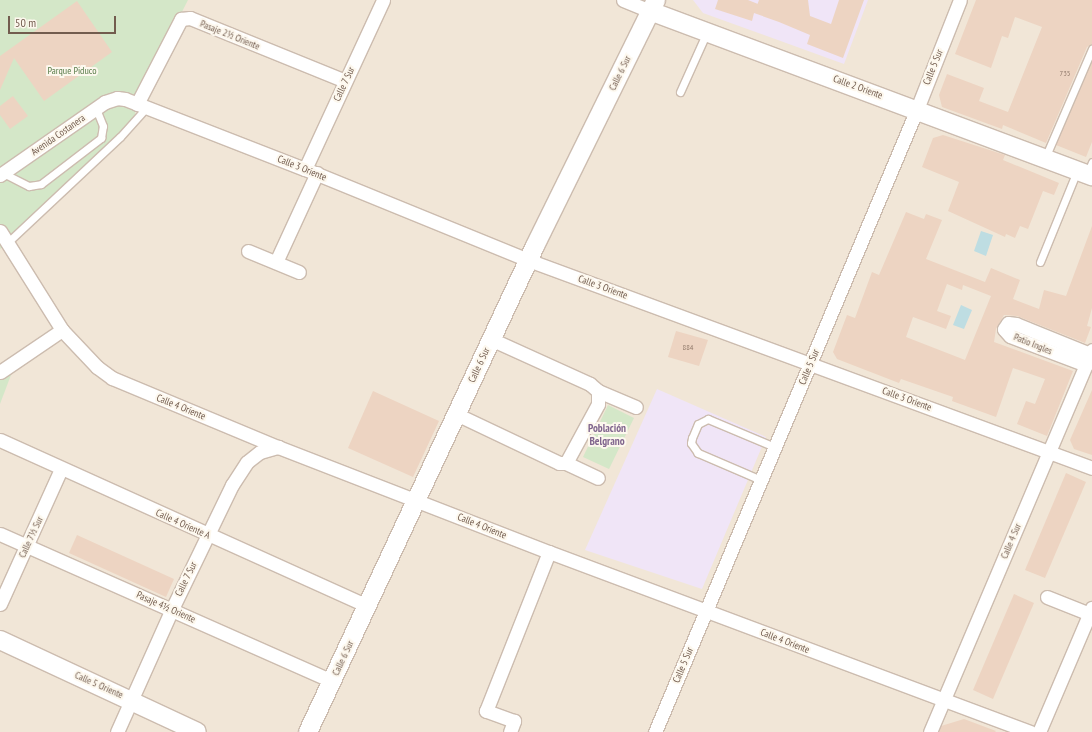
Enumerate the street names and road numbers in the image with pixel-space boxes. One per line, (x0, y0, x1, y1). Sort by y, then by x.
street label: Pasaje 2½ Oriente (198, 18, 262, 52)
street label: Calle 5 Sur (920, 47, 946, 87)
street label: Calle 6 Sur (606, 54, 634, 92)
street label: Calle 7 Sur (331, 65, 357, 103)
street label: Calle 2 Oriente (832, 73, 884, 101)
street label: Avenida Costanera (29, 112, 87, 158)
street label: Calle 3 Oriente (276, 153, 328, 183)
street label: Calle 3 Oriente (577, 273, 629, 301)
street label: Patio Ingles (1012, 331, 1054, 357)
street label: Calle 6 Sur (466, 346, 492, 384)
street label: Calle 5 Sur (796, 347, 822, 387)
street label: Calle 3 Oriente (881, 385, 933, 413)
street label: Calle 4 Oriente (155, 392, 207, 422)
street label: Calle 4 Oriente A (154, 507, 212, 541)
street label: Calle 4 Oriente (456, 511, 508, 541)
street label: Calle 7½ Sur (16, 514, 46, 560)
street label: Calle 4 Sur (998, 521, 1024, 561)
street label: Calle 7 Sur (172, 560, 200, 598)
street label: Pasaje 4½ Oriente (135, 589, 197, 625)
street label: Calle 4 Oriente (759, 626, 811, 656)
street label: Calle 6 Sur (330, 639, 356, 677)
street label: Calle 5 Sur (670, 645, 696, 685)
street label: Calle 5 Oriente (73, 669, 125, 701)

